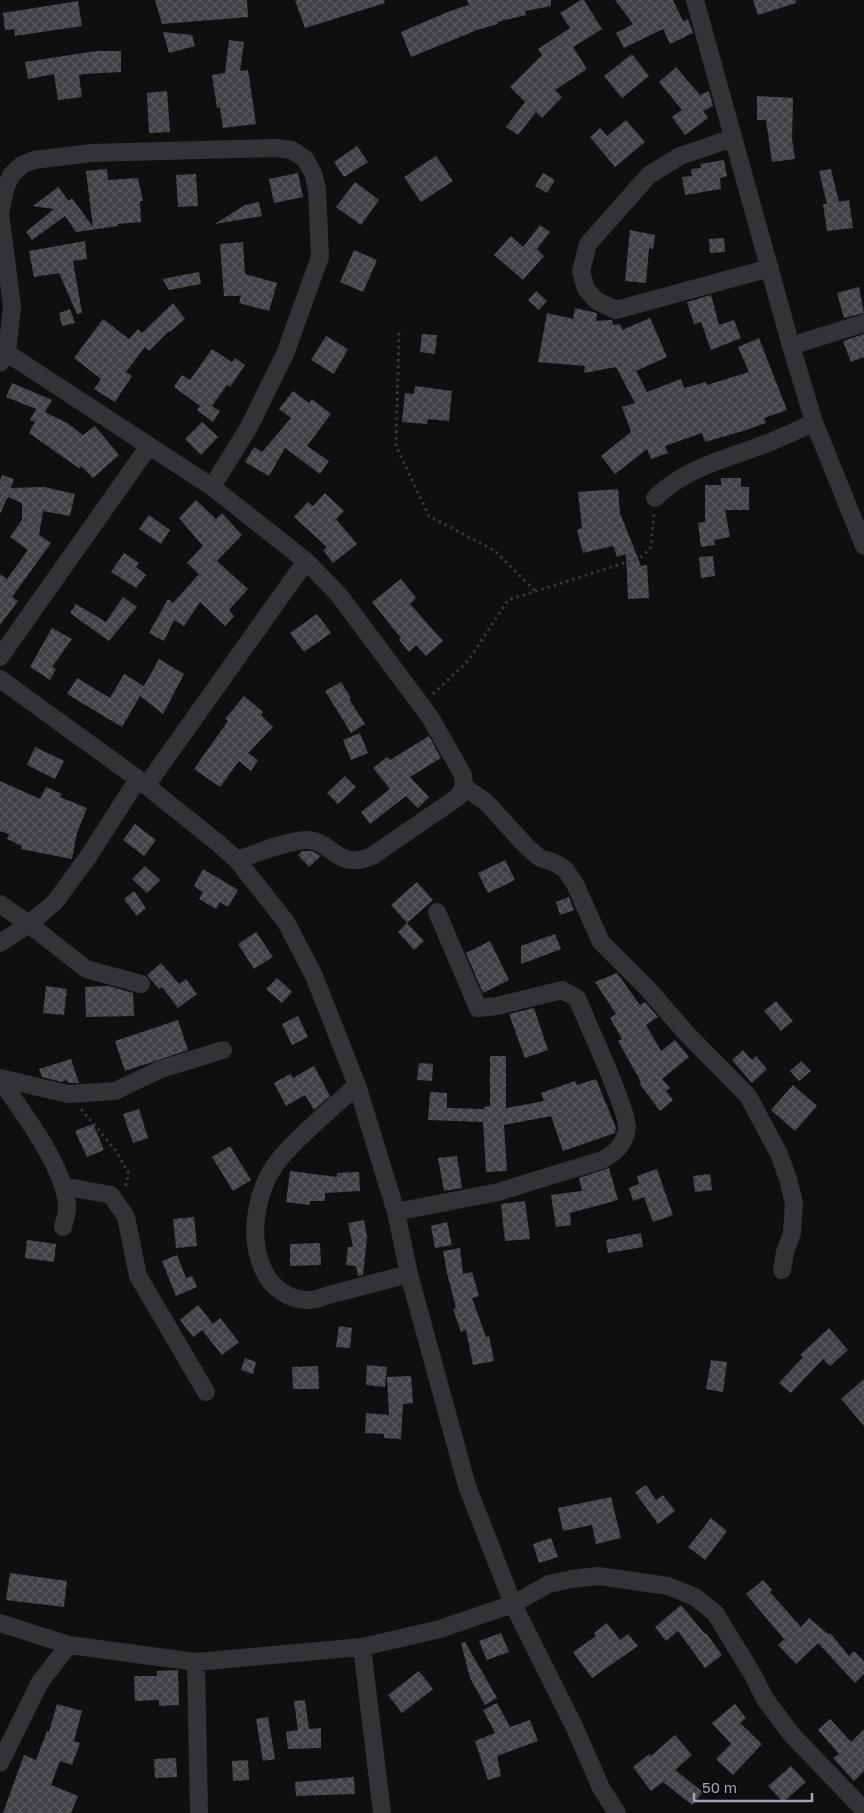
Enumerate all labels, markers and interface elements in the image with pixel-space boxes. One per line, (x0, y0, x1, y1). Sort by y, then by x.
scale bar (694, 1770, 812, 1802)
text: 50 m (702, 1778, 737, 1796)

